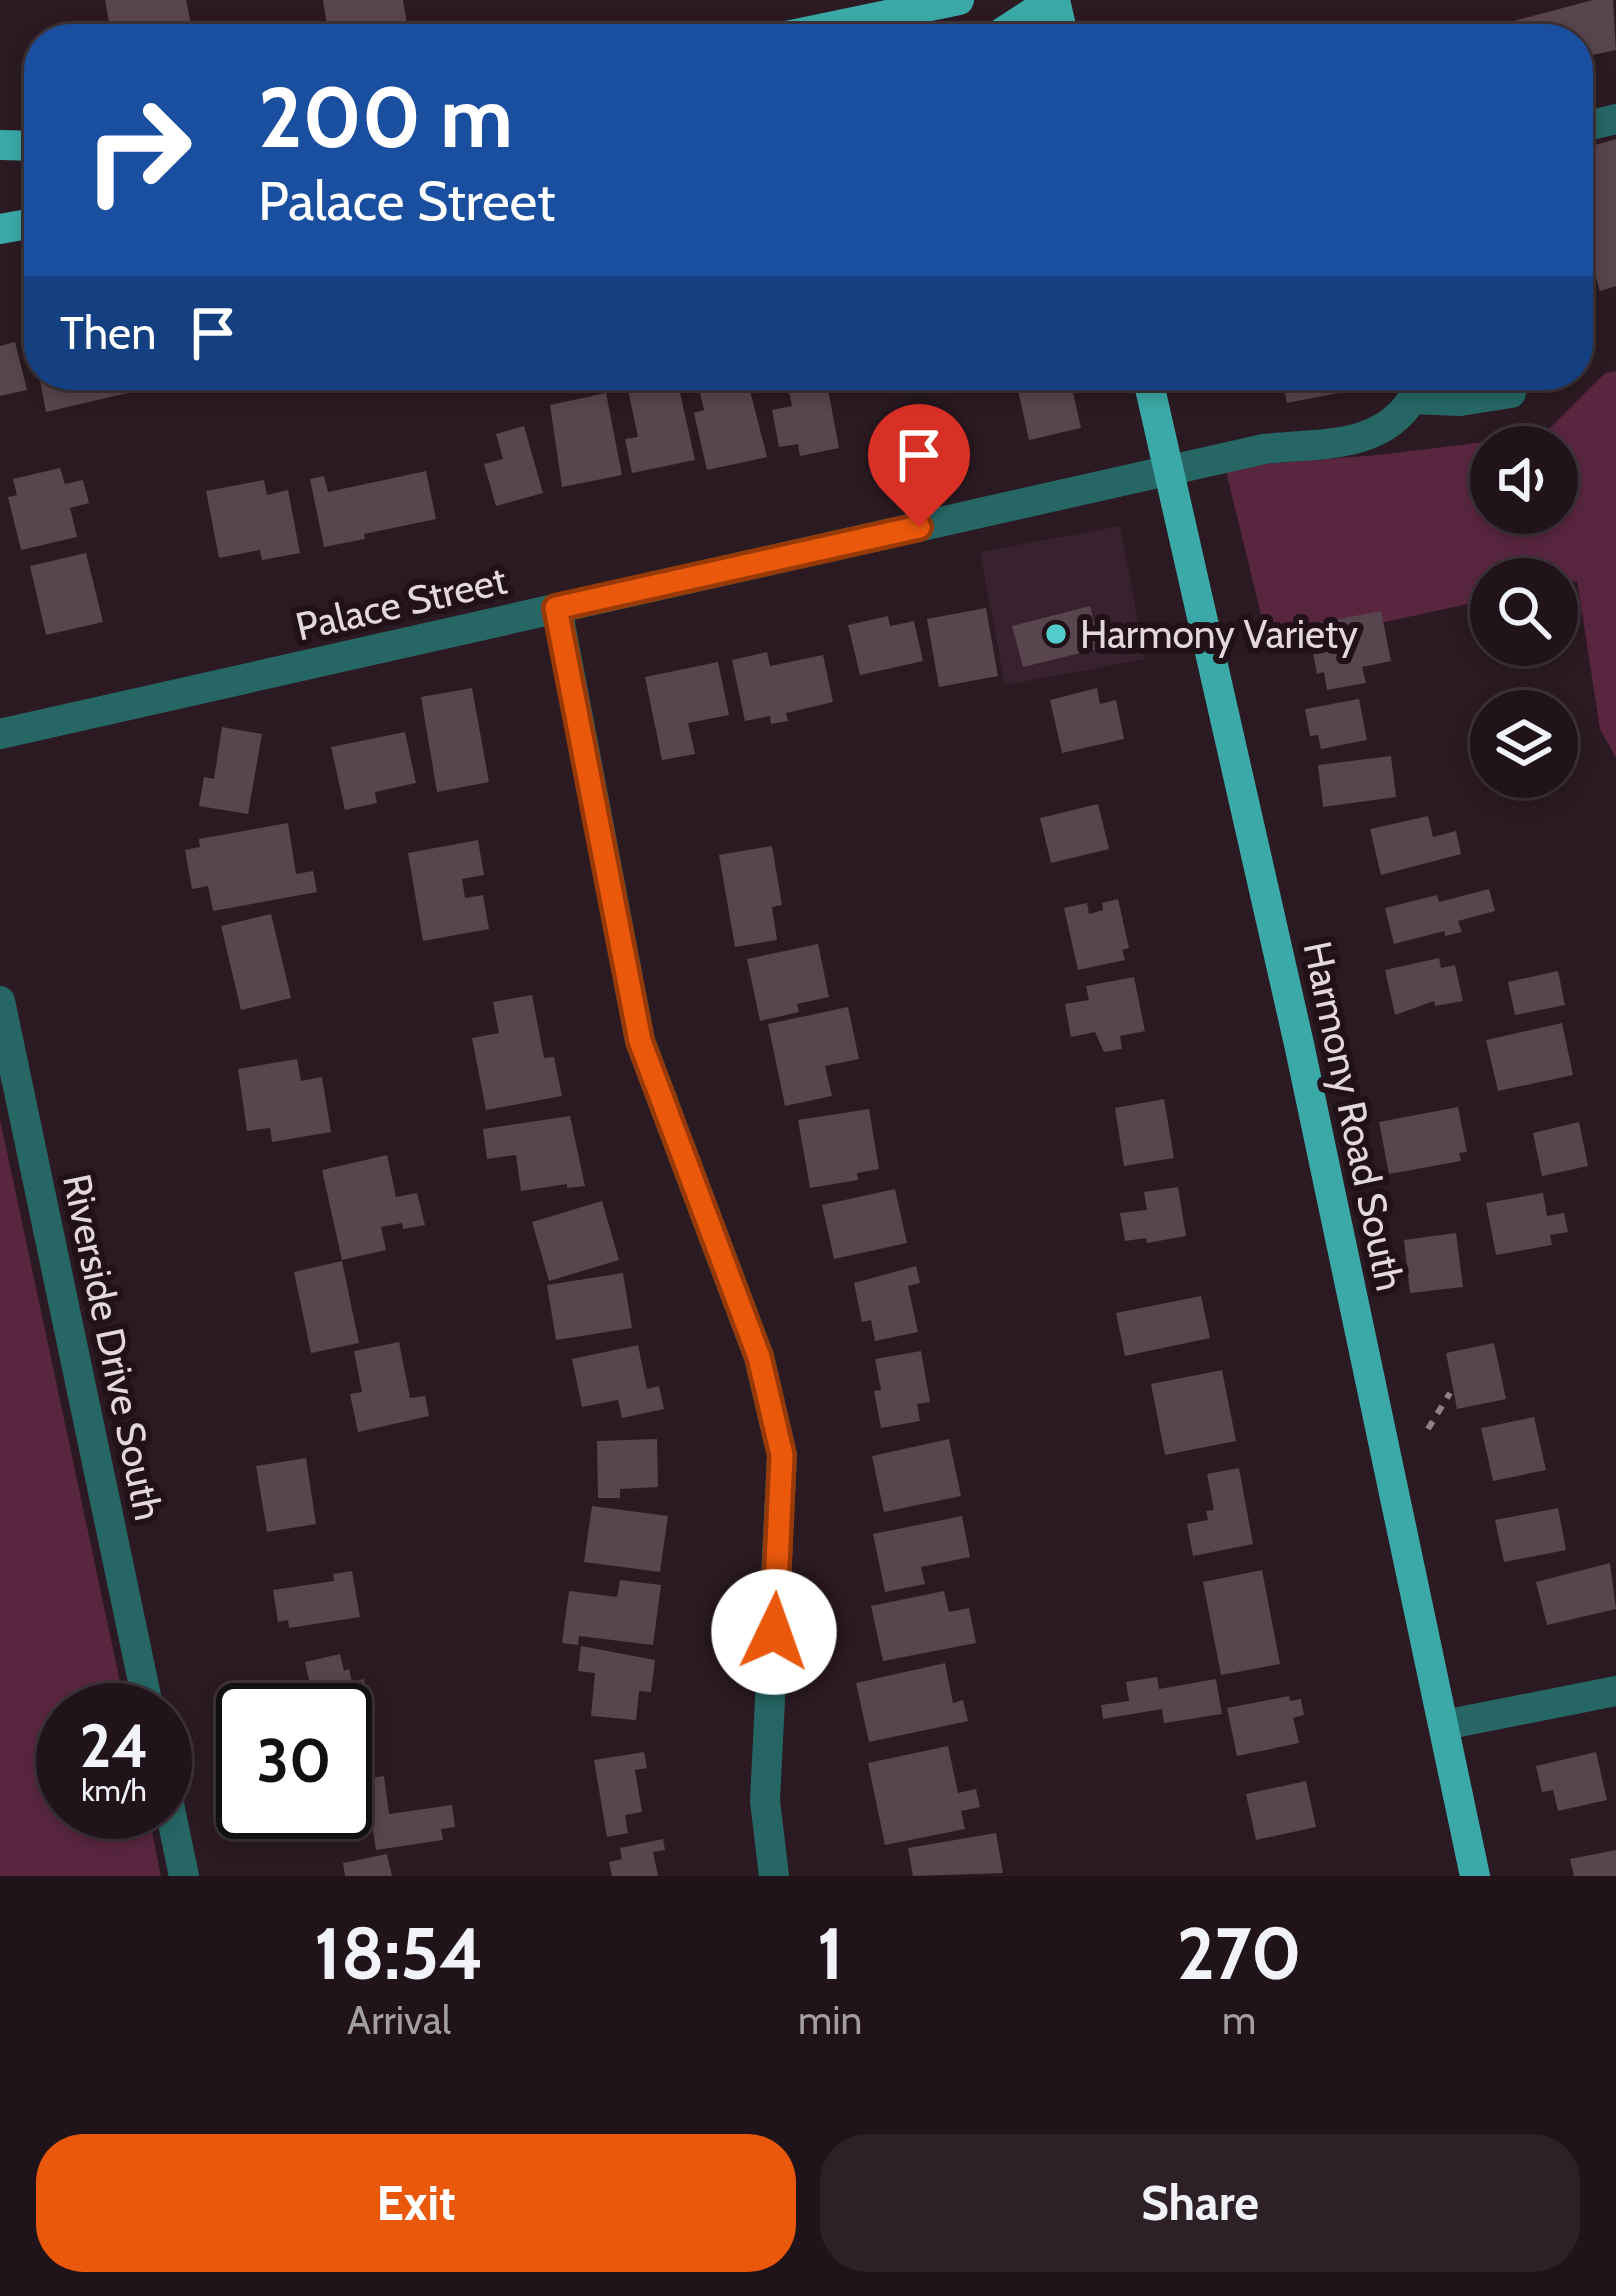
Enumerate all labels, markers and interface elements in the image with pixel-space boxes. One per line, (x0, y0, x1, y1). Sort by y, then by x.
text: 200 m (258, 66, 513, 168)
icon: right (60, 72, 216, 228)
text: Palace Street (258, 168, 555, 234)
icon: arrive (180, 300, 246, 366)
text: Then (60, 306, 156, 360)
pin (868, 404, 970, 527)
icon: arrive (886, 422, 952, 488)
map controls (1470, 426, 1578, 798)
button: sound (1470, 426, 1578, 534)
street label: Palace Street (291, 555, 511, 651)
button: search (1470, 558, 1578, 666)
place label: Harmony Variety (1080, 610, 1358, 658)
marker: Harmony Variety (1043, 621, 1069, 647)
button: layers (1470, 690, 1578, 798)
street label: Harmony Road South (1294, 937, 1414, 1295)
street label: Riverside Drive South (53, 1170, 173, 1524)
position arrow (711, 1569, 837, 1695)
speed limit sign: 30 (216, 1683, 372, 1839)
text: 24 (80, 1709, 149, 1782)
text: km/h (81, 1772, 147, 1809)
text: 18:54 (314, 1910, 484, 1997)
text: 1 (817, 1910, 843, 1997)
text: 270 (1177, 1910, 1302, 1997)
text: Arrival (347, 1996, 451, 2044)
text: min (798, 1996, 862, 2044)
text: m (1222, 1996, 1256, 2044)
button: Exit (36, 2134, 796, 2272)
button: Share (820, 2134, 1580, 2272)

